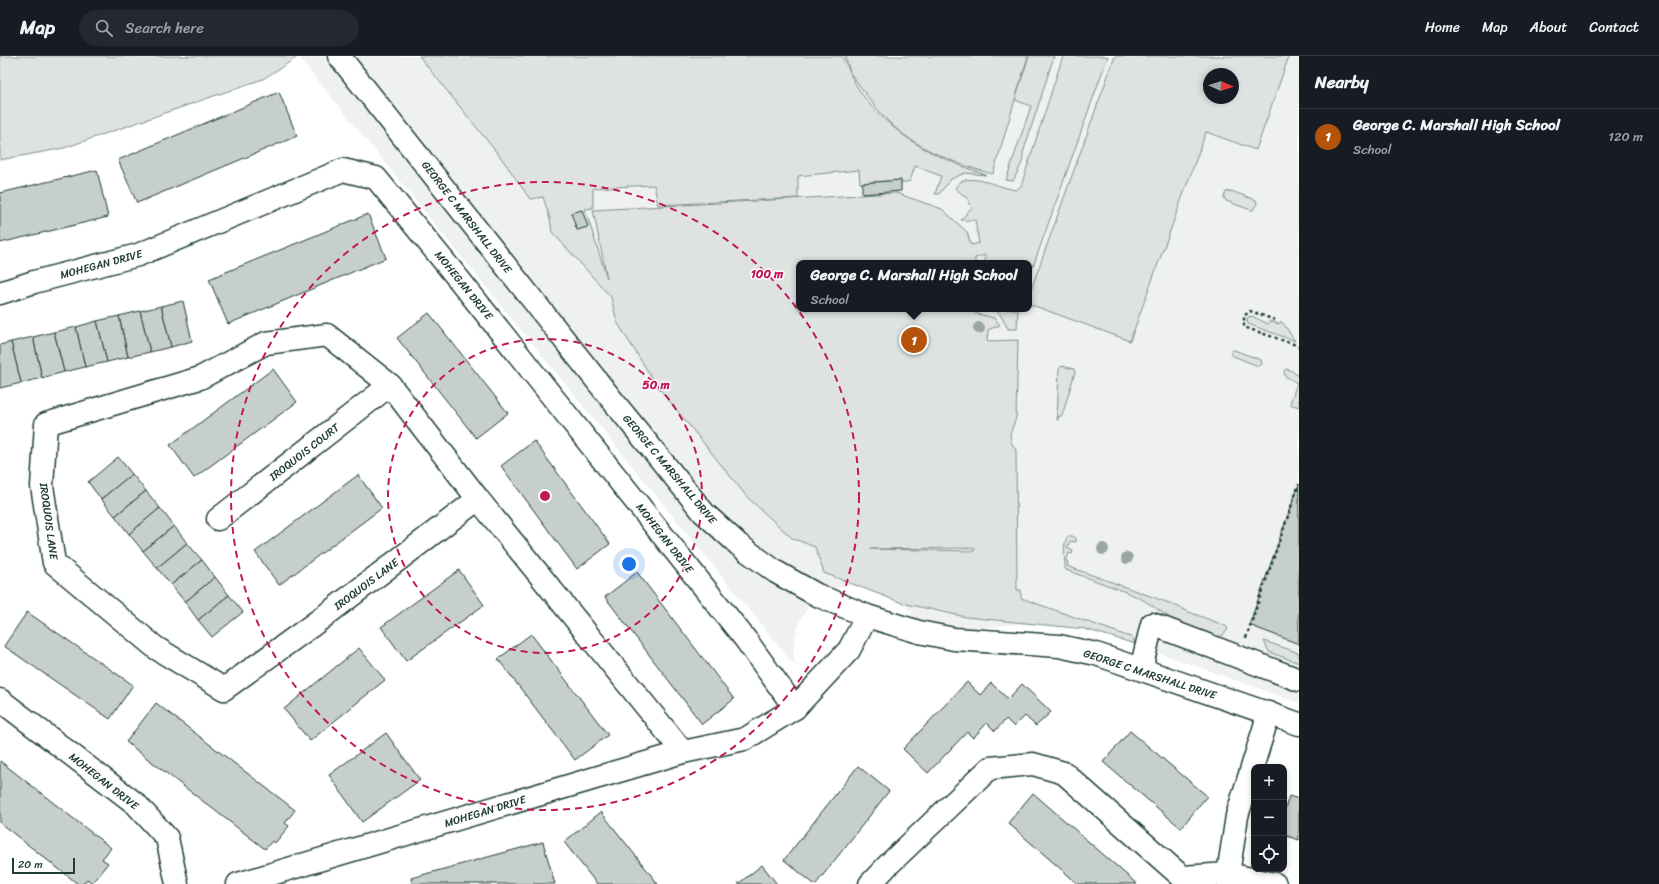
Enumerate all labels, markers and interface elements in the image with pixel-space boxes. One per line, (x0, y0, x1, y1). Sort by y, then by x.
search box (79, 10, 359, 46)
text: Map (20, 11, 55, 44)
text: Search here (125, 15, 204, 41)
text: Home (1425, 15, 1460, 40)
text: Map (1482, 15, 1508, 40)
text: About (1530, 15, 1567, 40)
text: Contact (1589, 15, 1639, 40)
icon: search (93, 17, 115, 39)
text: Nearby (1315, 67, 1369, 97)
north arrow (1203, 68, 1239, 104)
text: George C. Marshall High School (1353, 112, 1560, 138)
text: 1 (1325, 125, 1331, 148)
text: 120 m (1608, 125, 1643, 148)
text: School (1353, 138, 1391, 161)
street label: GEORGE C MARSHALL DRIVE (416, 157, 517, 279)
street label: MOHEGAN DRIVE (58, 244, 145, 285)
street label: MOHEGAN DRIVE (430, 246, 498, 325)
popup (796, 260, 1032, 312)
text: George C. Marshall High School (811, 262, 1017, 288)
text: 100 m (751, 263, 784, 285)
text: School (811, 288, 849, 311)
pin: 1 (901, 325, 927, 355)
text: 50 m (642, 374, 670, 396)
street label: GEORGE C MARSHALL DRIVE (618, 410, 722, 529)
street label: IROQUOIS COURT (264, 418, 344, 487)
street label: IROQUOIS LANE (34, 480, 63, 562)
centre of rings (538, 489, 552, 503)
street label: MOHEGAN DRIVE (631, 499, 699, 578)
street label: IROQUOIS LANE (329, 553, 404, 616)
your location (619, 554, 639, 574)
street label: GEORGE C MARSHALL DRIVE (1081, 644, 1220, 705)
street label: MOHEGAN DRIVE (65, 748, 144, 815)
map controls (1251, 764, 1287, 872)
button: + (1251, 764, 1287, 800)
street label: MOHEGAN DRIVE (442, 790, 529, 833)
button: − (1251, 800, 1287, 836)
button: locate (1251, 836, 1287, 872)
text: 20 m (18, 855, 43, 874)
scale bar (12, 856, 75, 875)

